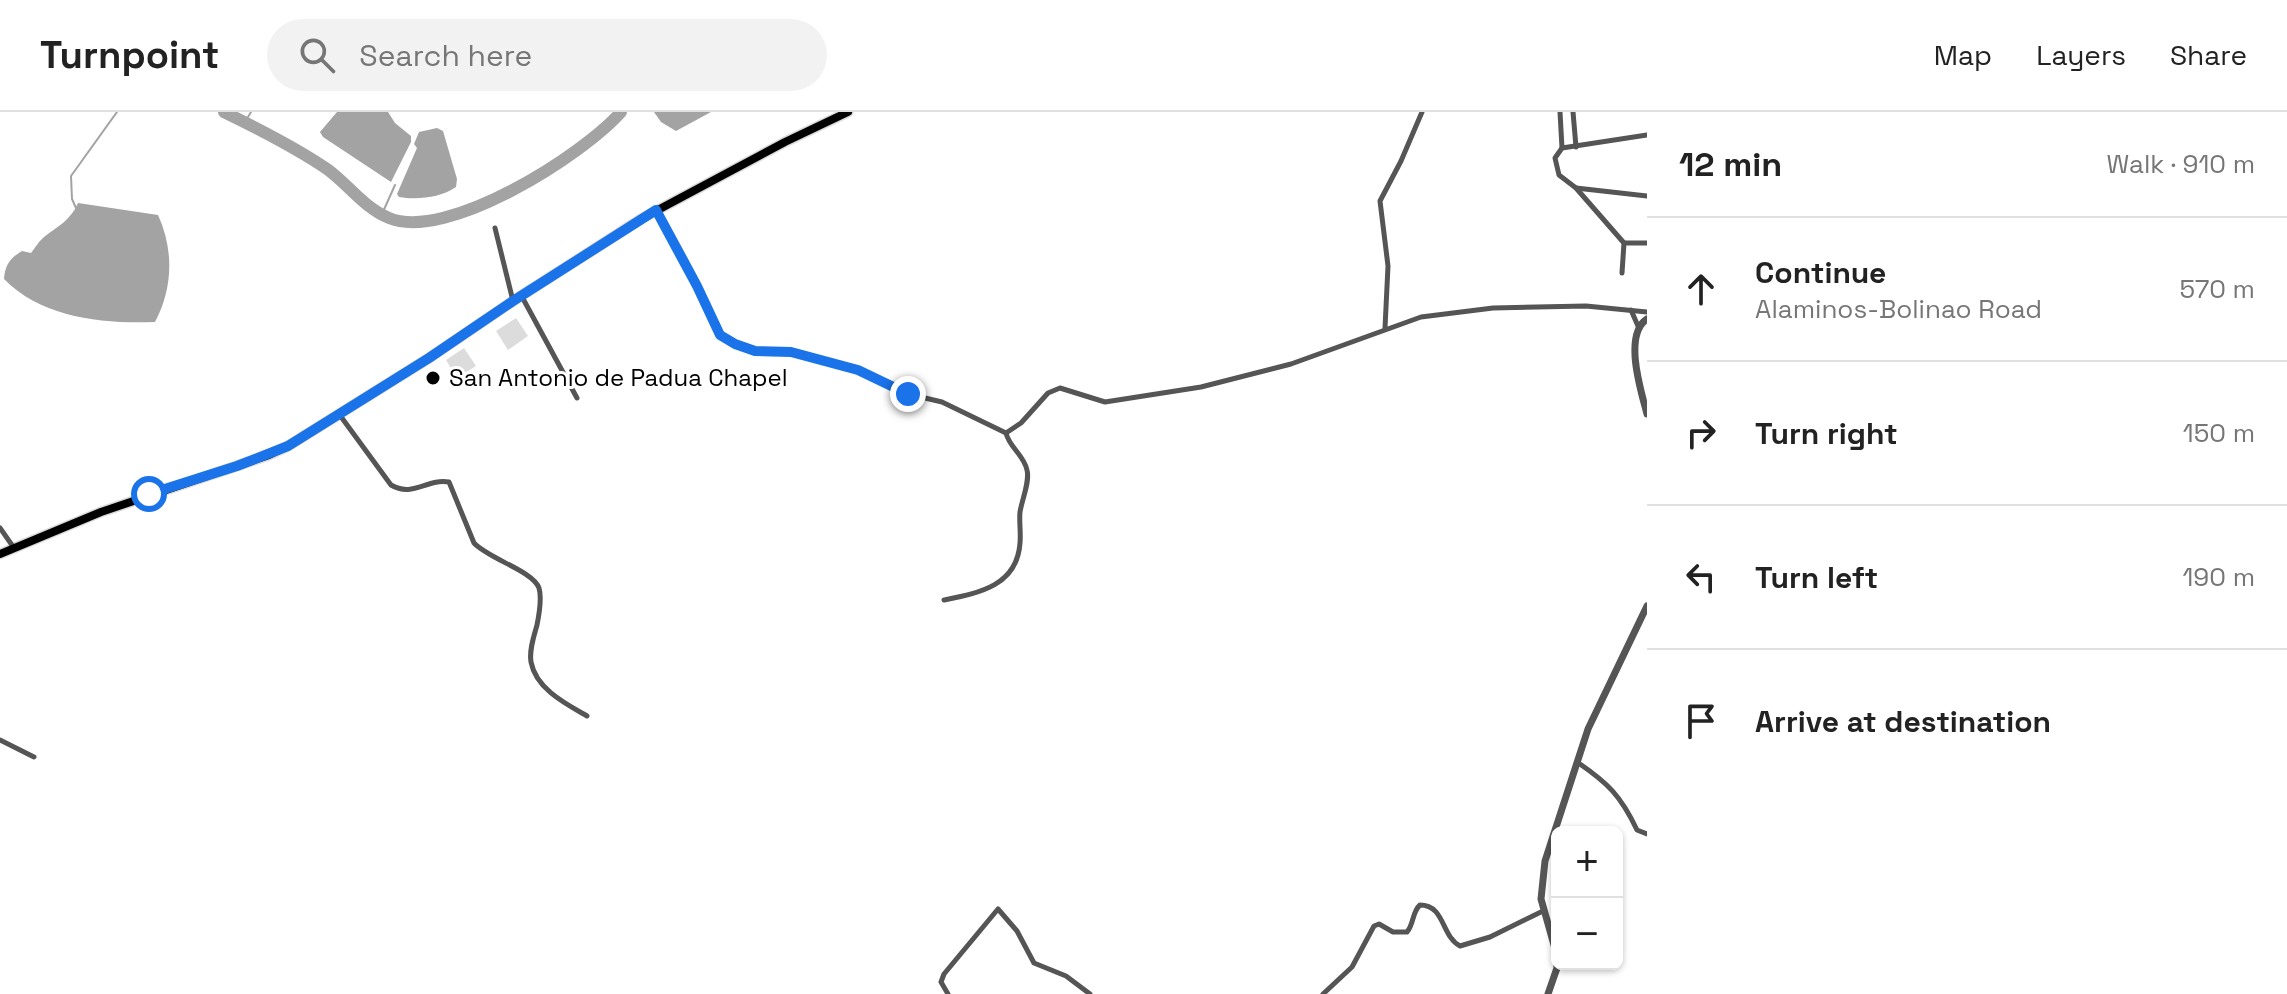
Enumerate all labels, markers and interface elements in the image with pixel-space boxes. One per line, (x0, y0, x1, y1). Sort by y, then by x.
search box (267, 19, 827, 91)
text: Turnpoint (40, 31, 219, 79)
icon: search (295, 33, 339, 77)
text: Search here (359, 36, 532, 75)
text: Map (1934, 37, 1992, 73)
text: Layers (2036, 37, 2126, 73)
text: Share (2170, 37, 2247, 73)
text: 12 min (1679, 143, 1782, 186)
text: Walk · 910 m (2106, 147, 2255, 181)
text: Continue (1755, 253, 1886, 292)
icon: ahead (1679, 267, 1723, 311)
text: 570 m (2180, 272, 2255, 306)
text: Alaminos-Bolinao Road (1755, 292, 2042, 326)
place label: San Antonio de Padua Chapel (449, 362, 788, 393)
marker: San Antonio de Padua Chapel (424, 369, 442, 387)
route end (890, 376, 926, 412)
icon: right (1679, 411, 1723, 455)
text: Turn right (1755, 414, 1898, 453)
text: 150 m (2183, 416, 2255, 450)
route start (131, 476, 167, 512)
icon: left (1679, 555, 1723, 599)
text: Turn left (1755, 558, 1878, 597)
text: 190 m (2183, 560, 2255, 594)
icon: arrive (1679, 699, 1723, 743)
text: Arrive at destination (1755, 702, 2051, 741)
map controls (1551, 826, 1623, 970)
button: + (1551, 826, 1623, 898)
button: − (1551, 898, 1623, 970)

